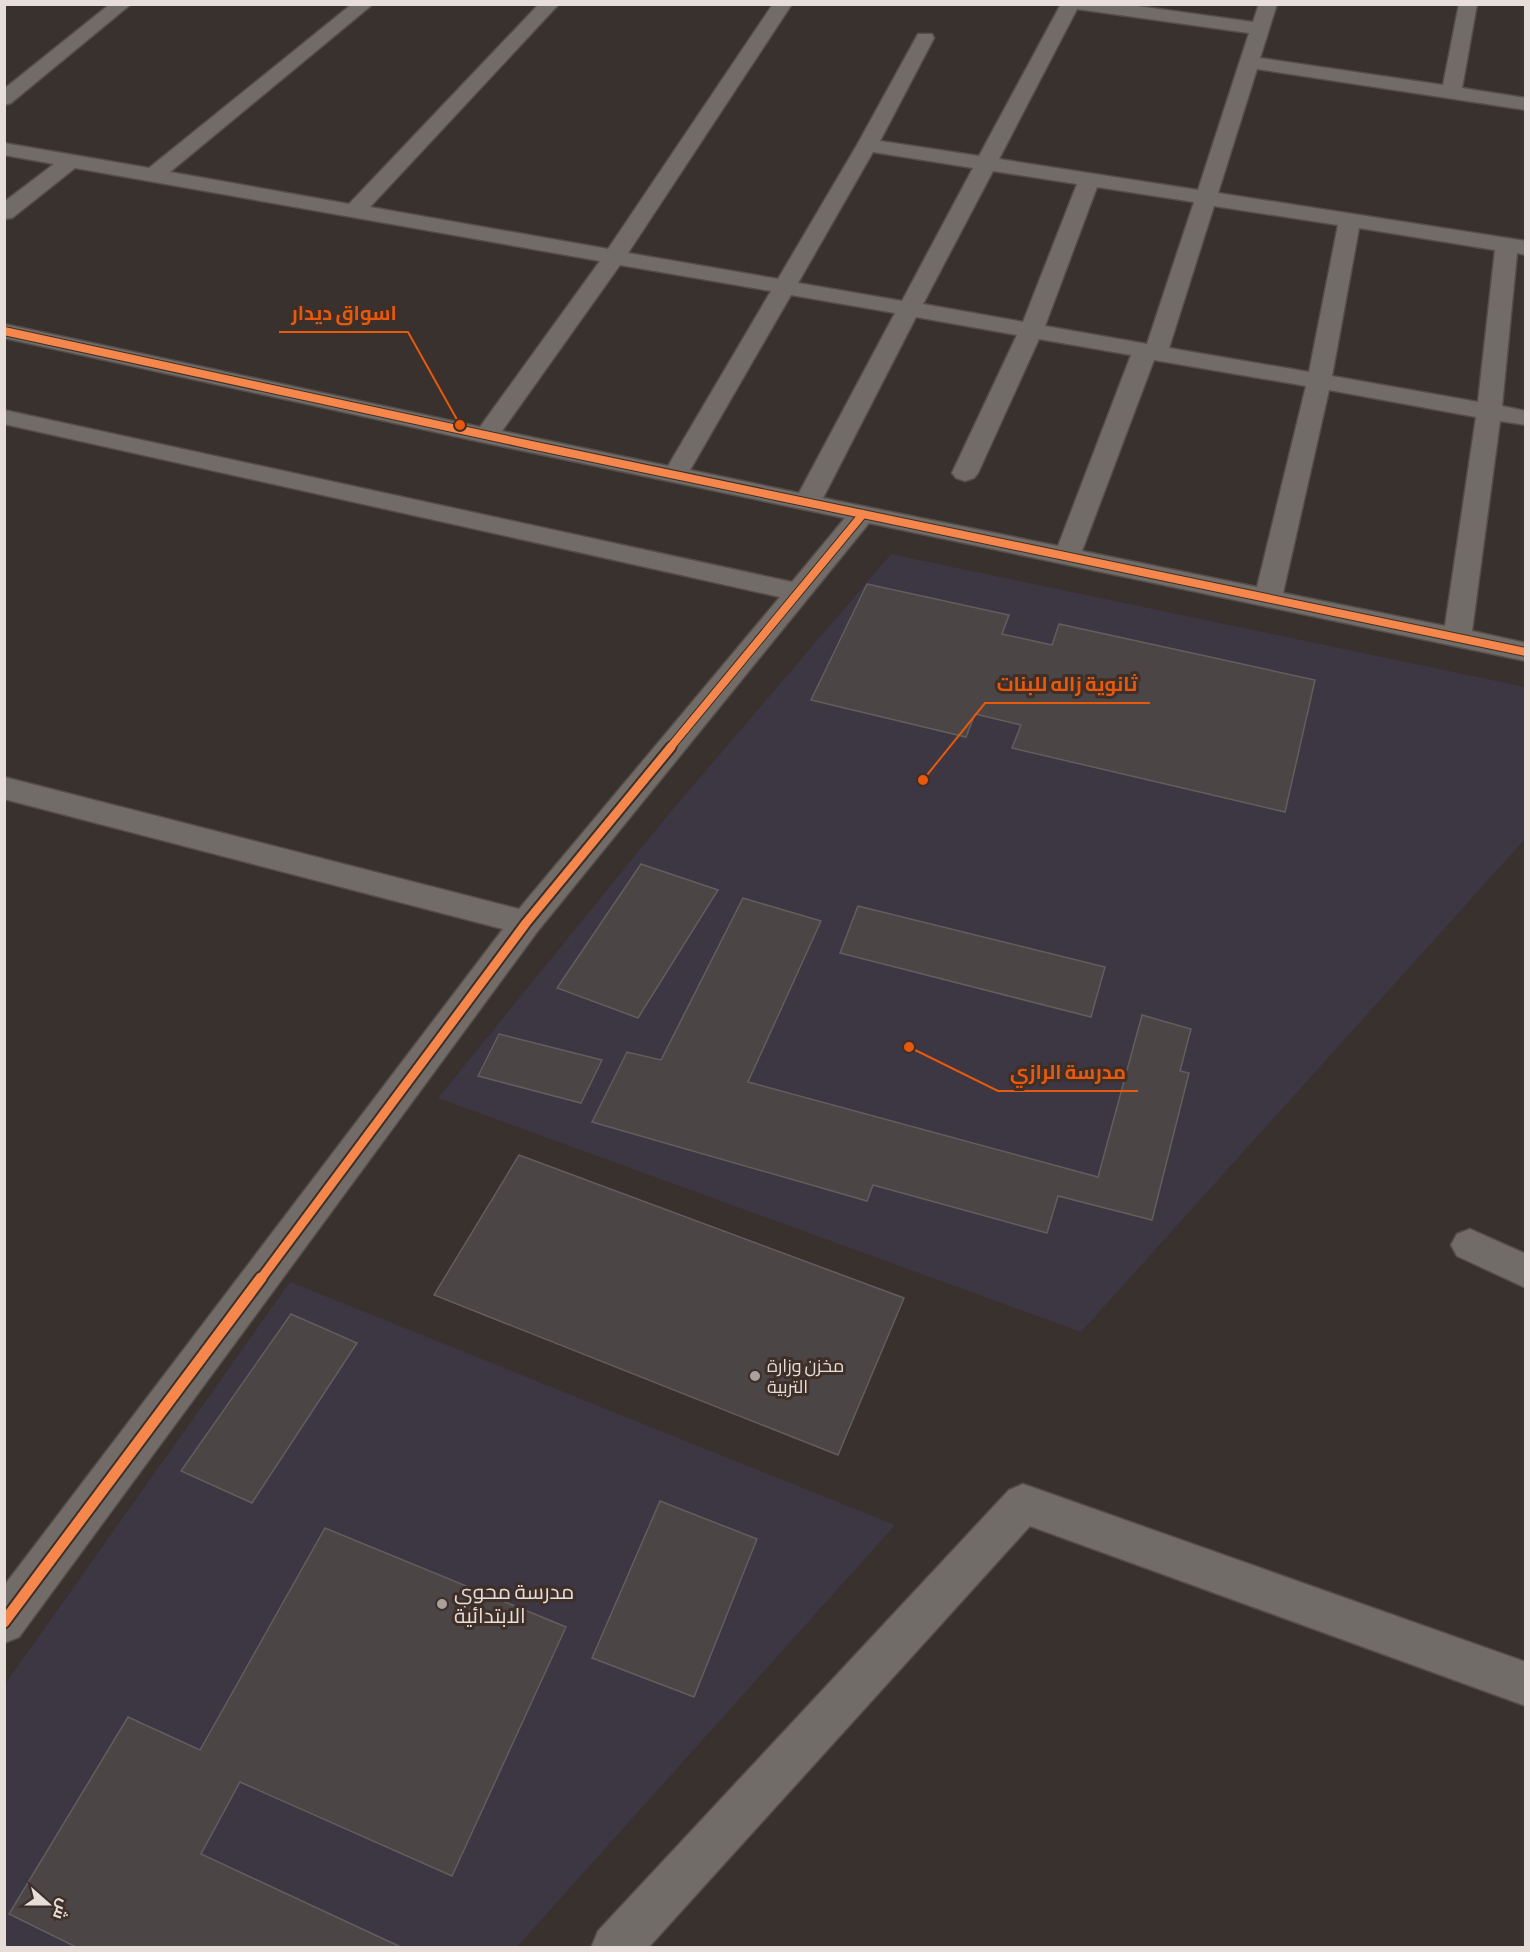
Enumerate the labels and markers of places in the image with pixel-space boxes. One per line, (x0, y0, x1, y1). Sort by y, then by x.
callout: اسواق ديدار (279, 294, 408, 332)
callout: ثانوية زاله للبنات (985, 665, 1150, 703)
callout: مدرسة الرازي (998, 1053, 1138, 1091)
place label: مخزن وزارة التربية (767, 1356, 844, 1398)
marker: مخزن وزارة التربية (748, 1369, 762, 1383)
place label: مدرسة محوي الابتدائية (454, 1580, 574, 1629)
marker: مدرسة محوي الابتدائية (435, 1597, 449, 1611)

